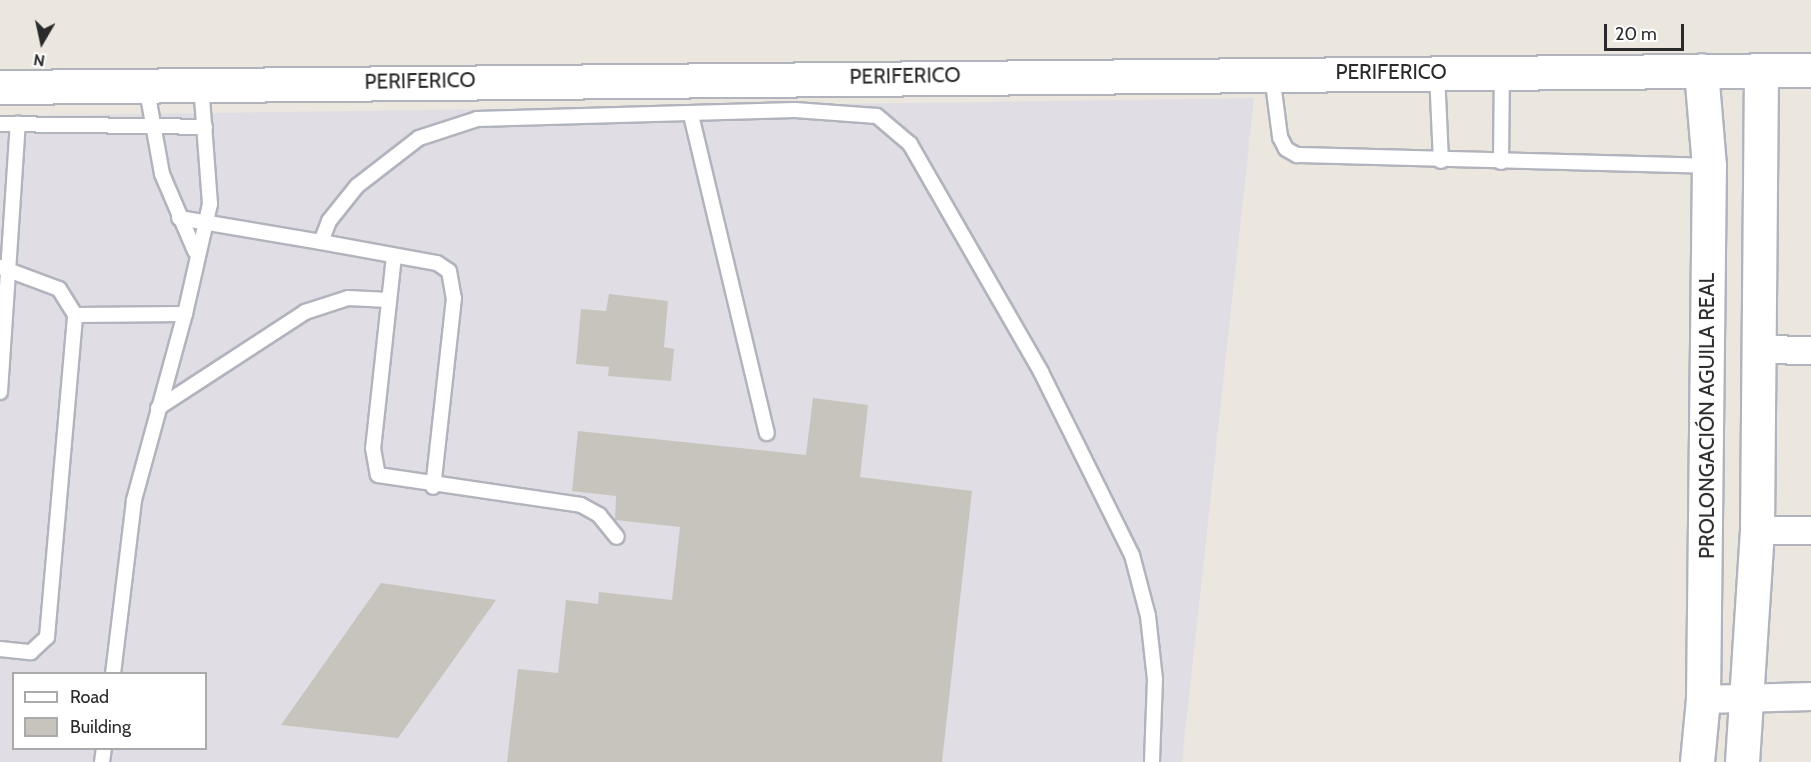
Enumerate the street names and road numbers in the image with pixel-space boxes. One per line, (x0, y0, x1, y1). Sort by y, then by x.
street label: PERIFERICO (1335, 59, 1447, 85)
street label: PERIFERICO (849, 62, 961, 90)
street label: PERIFERICO (364, 67, 476, 95)
street label: PROLONGACIÓN AGUILA REAL (1694, 273, 1720, 559)

